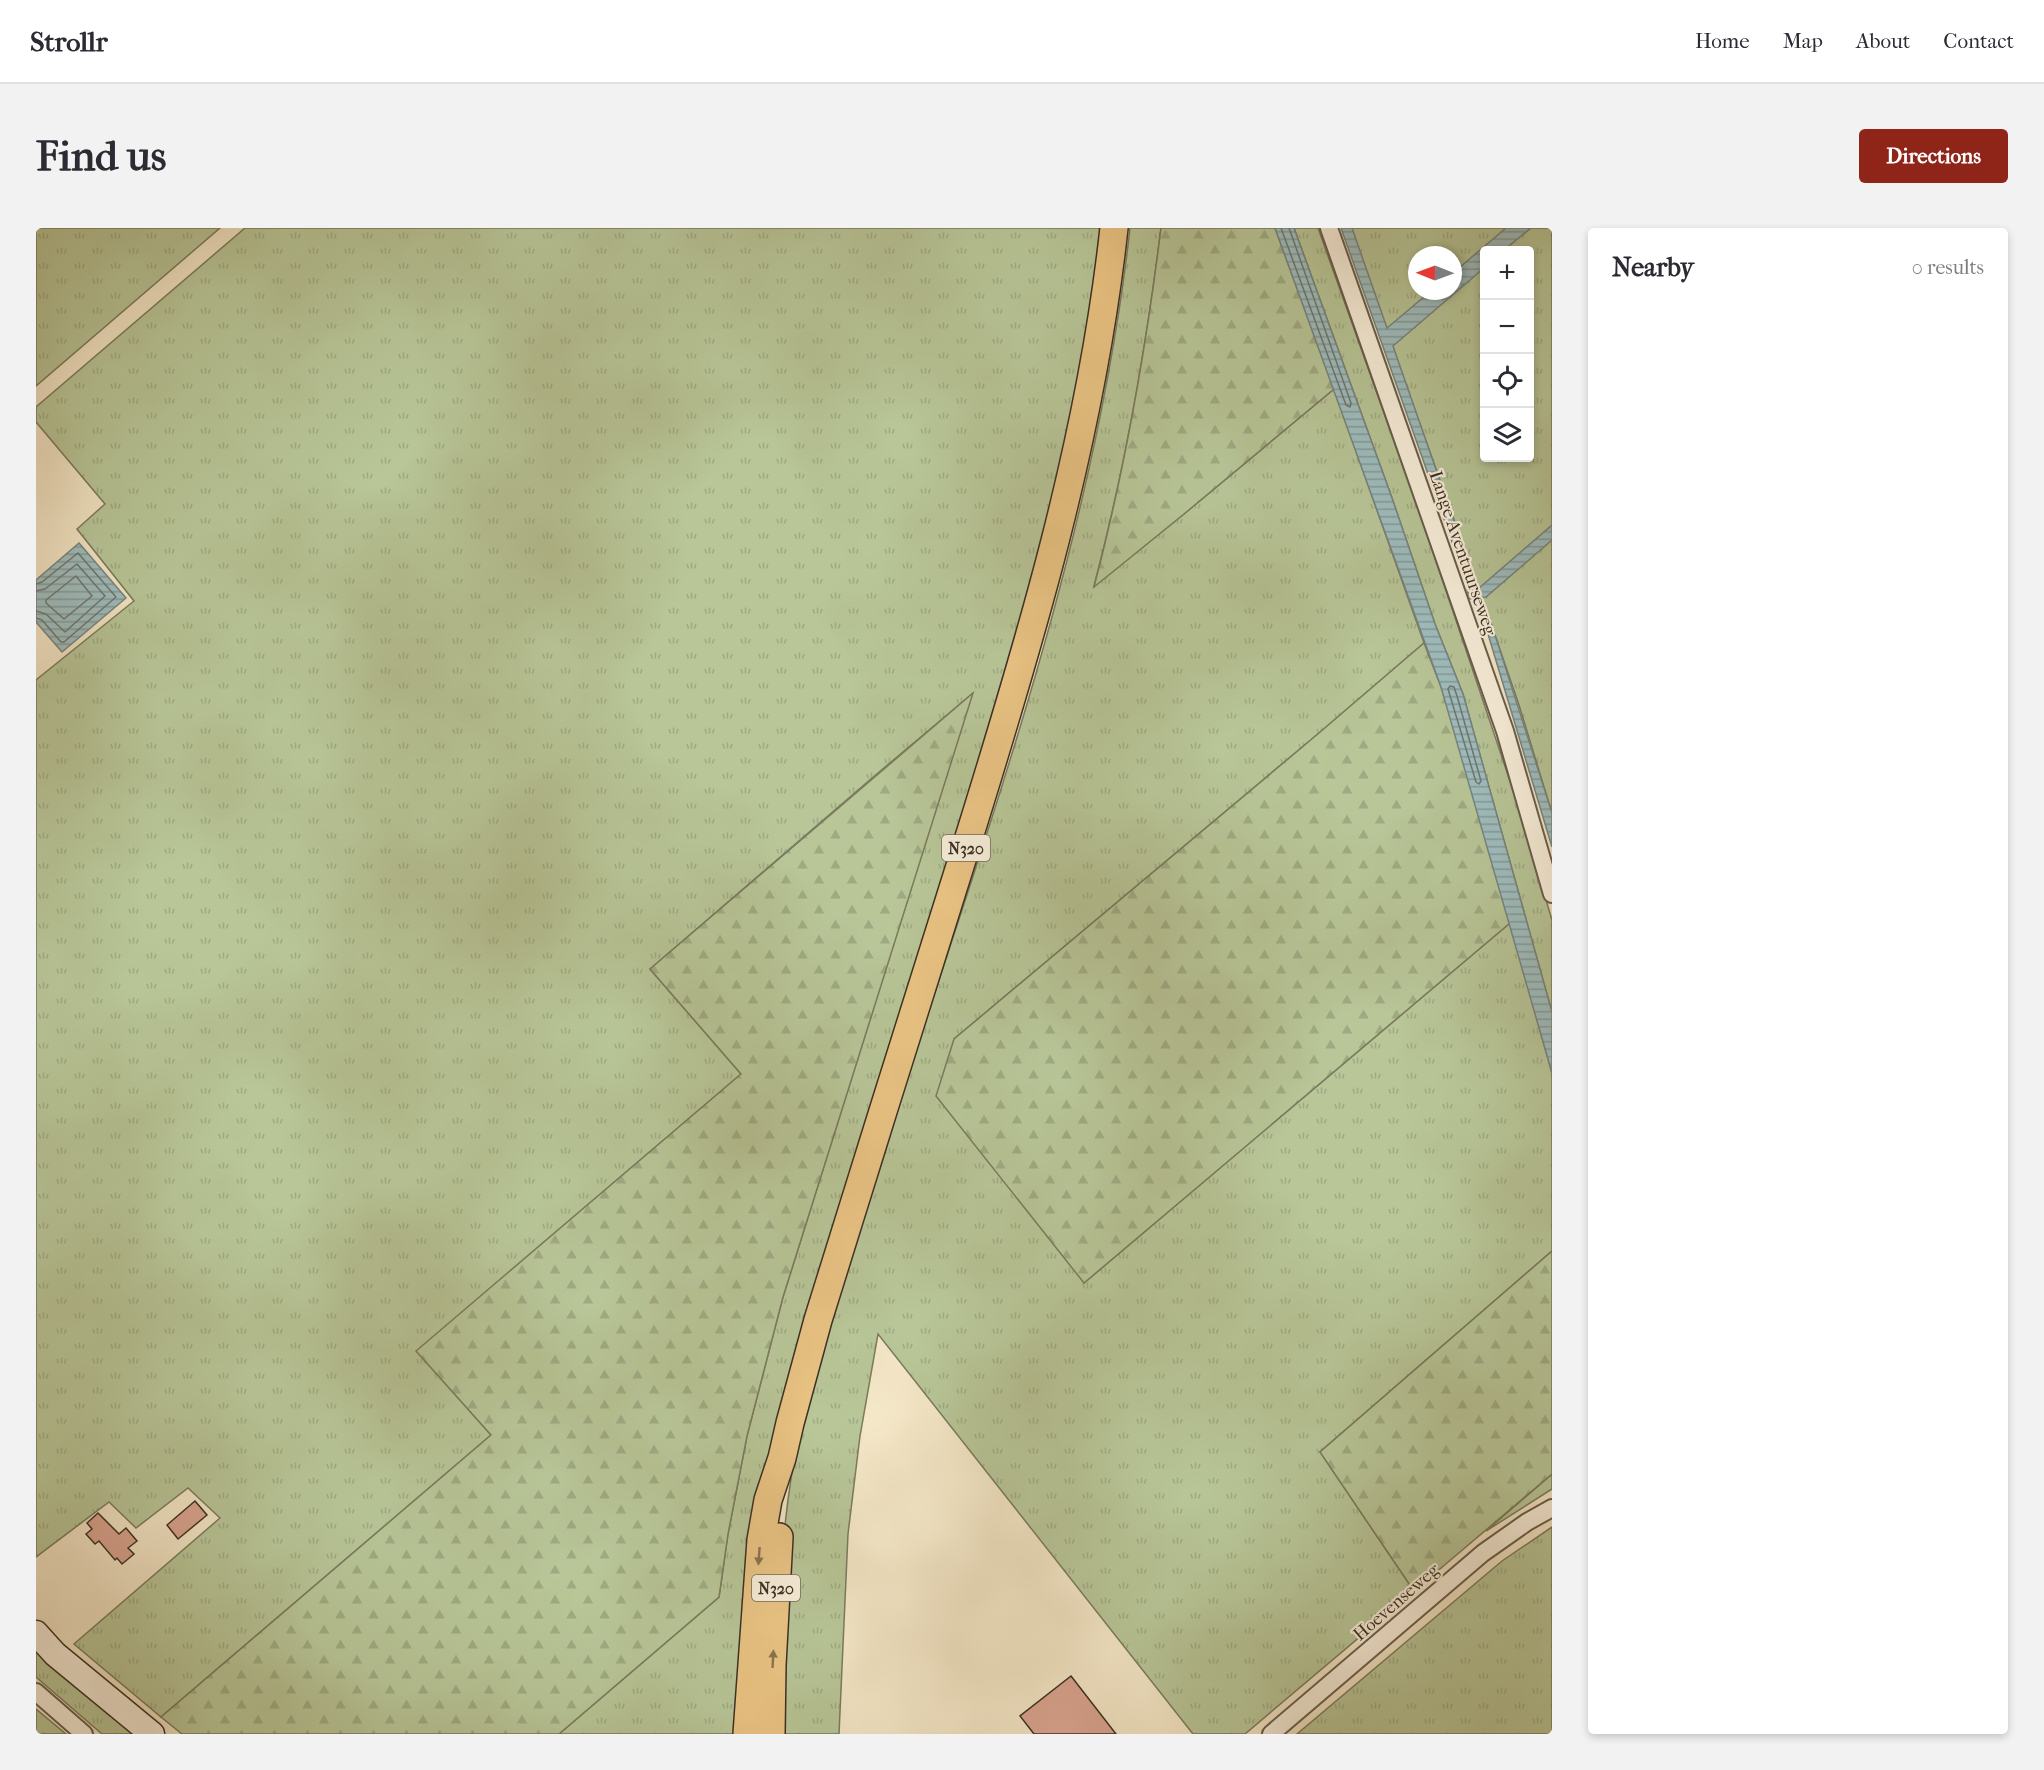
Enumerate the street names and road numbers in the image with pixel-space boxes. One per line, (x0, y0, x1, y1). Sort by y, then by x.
street label: Lange Aventuurseweg (1425, 468, 1501, 639)
road number: N320 (942, 835, 990, 861)
street label: Hoevenseweg (1349, 1559, 1444, 1645)
road number: N320 (752, 1575, 800, 1601)

